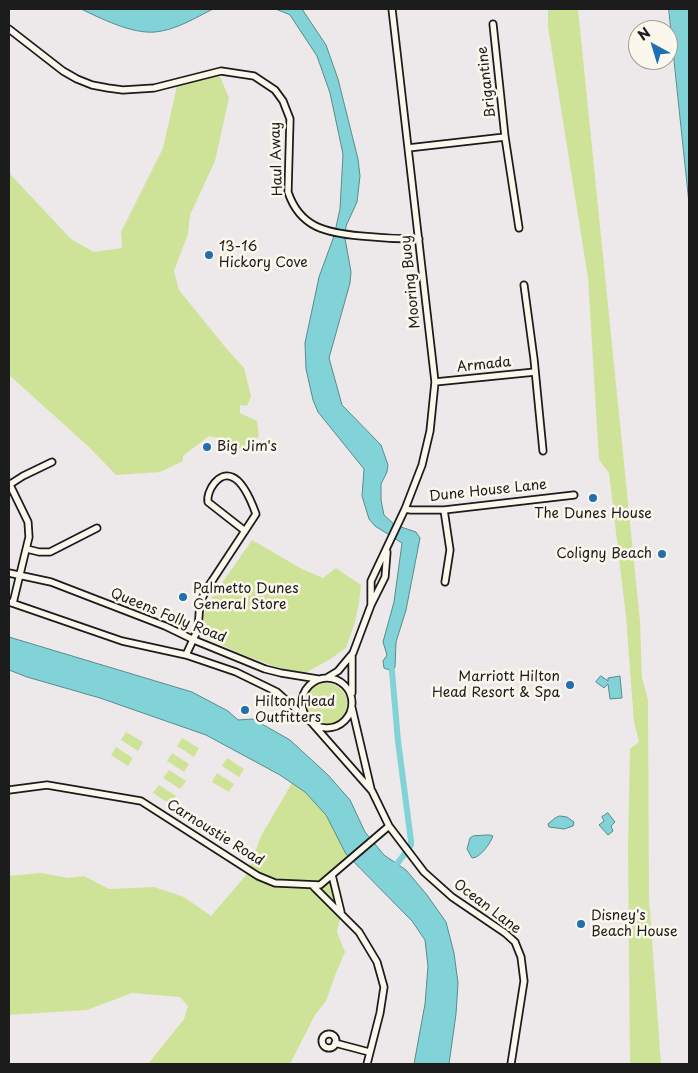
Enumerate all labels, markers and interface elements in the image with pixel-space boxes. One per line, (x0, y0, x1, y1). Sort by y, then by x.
north arrow (628, 20, 678, 70)
text: N (633, 22, 655, 45)
street label: Brigantine (474, 45, 500, 119)
street label: Haul Away (267, 122, 287, 196)
street label: Mooring Buoy (398, 234, 424, 330)
place label: 13-16 Hickory Cove (219, 239, 308, 272)
marker: 13-16 Hickory Cove (203, 249, 215, 261)
street label: Armada (456, 354, 512, 376)
place label: Big Jim's (217, 439, 277, 455)
marker: Big Jim's (201, 441, 213, 453)
street label: Dune House Lane (428, 476, 548, 506)
marker: The Dunes House (587, 492, 599, 504)
place label: The Dunes House (534, 506, 652, 522)
place label: Coligny Beach (556, 546, 652, 562)
marker: Coligny Beach (656, 548, 668, 560)
place label: Palmetto Dunes General Store (193, 581, 299, 614)
street label: Queens Folly Road (108, 585, 228, 647)
marker: Palmetto Dunes General Store (177, 591, 189, 603)
place label: Marriott Hilton Head Resort & Spa (432, 669, 560, 702)
marker: Marriott Hilton Head Resort & Spa (564, 679, 576, 691)
place label: Hilton Head Outfitters (255, 694, 335, 726)
marker: Hilton Head Outfitters (239, 704, 251, 716)
street label: Carnoustie Road (163, 796, 267, 870)
street label: Ocean Lane (450, 876, 524, 938)
place label: Disney's Beach House (591, 908, 678, 940)
marker: Disney's Beach House (575, 918, 587, 930)

